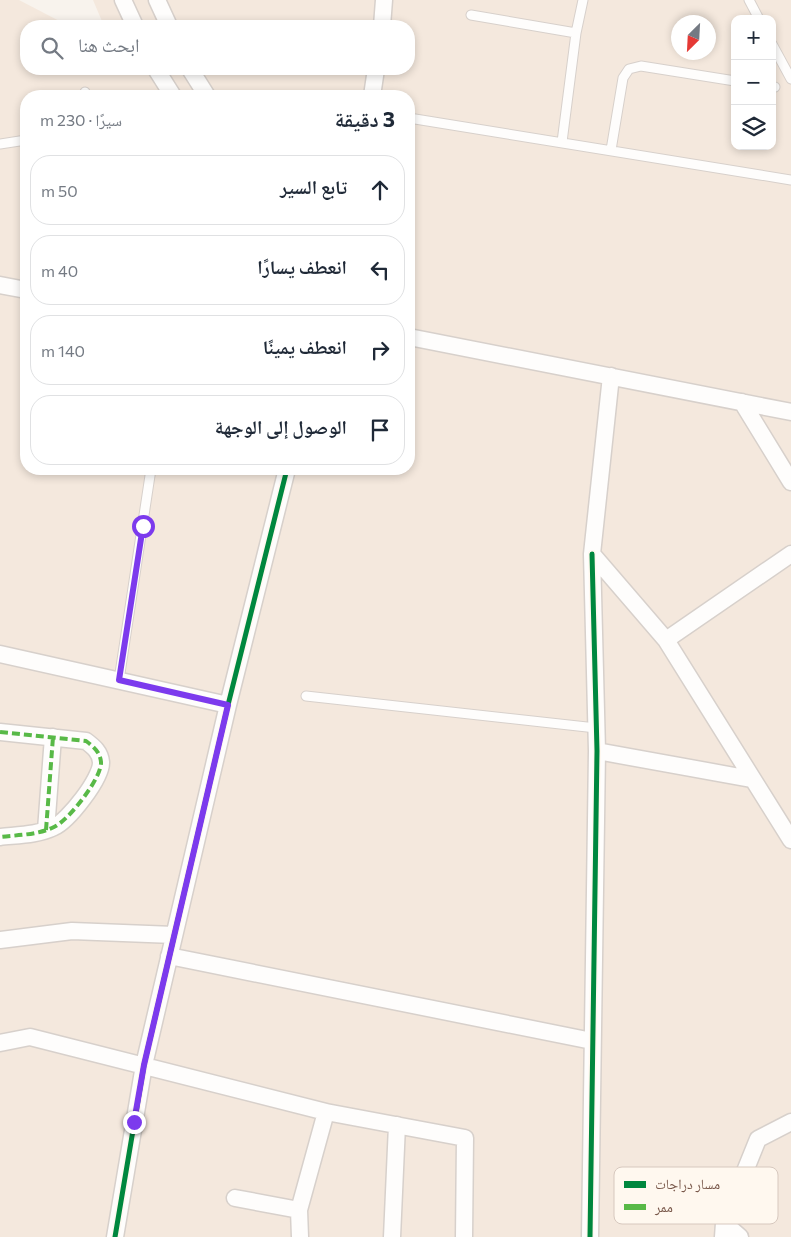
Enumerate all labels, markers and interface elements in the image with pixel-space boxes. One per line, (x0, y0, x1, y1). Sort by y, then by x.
north arrow (671, 15, 716, 60)
map controls (731, 15, 776, 150)
button: + (731, 15, 776, 60)
search box (20, 20, 415, 75)
text: ابحث هنا (78, 33, 140, 56)
icon: search (38, 34, 66, 62)
button: − (731, 60, 776, 105)
button: layers (731, 105, 776, 150)
text: 3 دقيقة (335, 106, 395, 131)
text: سيرًا · 230 m (40, 110, 122, 129)
text: تابع السير (280, 175, 347, 198)
icon: ahead (366, 176, 394, 204)
text: 50 m (41, 181, 78, 200)
text: انعطف يسارًا (257, 255, 347, 278)
icon: left (366, 256, 394, 284)
text: 40 m (41, 261, 78, 280)
text: انعطف يمينًا (263, 335, 347, 358)
icon: right (366, 336, 394, 364)
text: 140 m (41, 341, 85, 360)
text: الوصول إلى الوجهة (215, 415, 347, 438)
icon: arrive (366, 416, 394, 444)
route start (132, 515, 155, 538)
route end (123, 1111, 146, 1134)
legend (614, 1167, 778, 1224)
text: مسار دراجات (655, 1175, 720, 1193)
text: ممر (654, 1198, 673, 1216)

